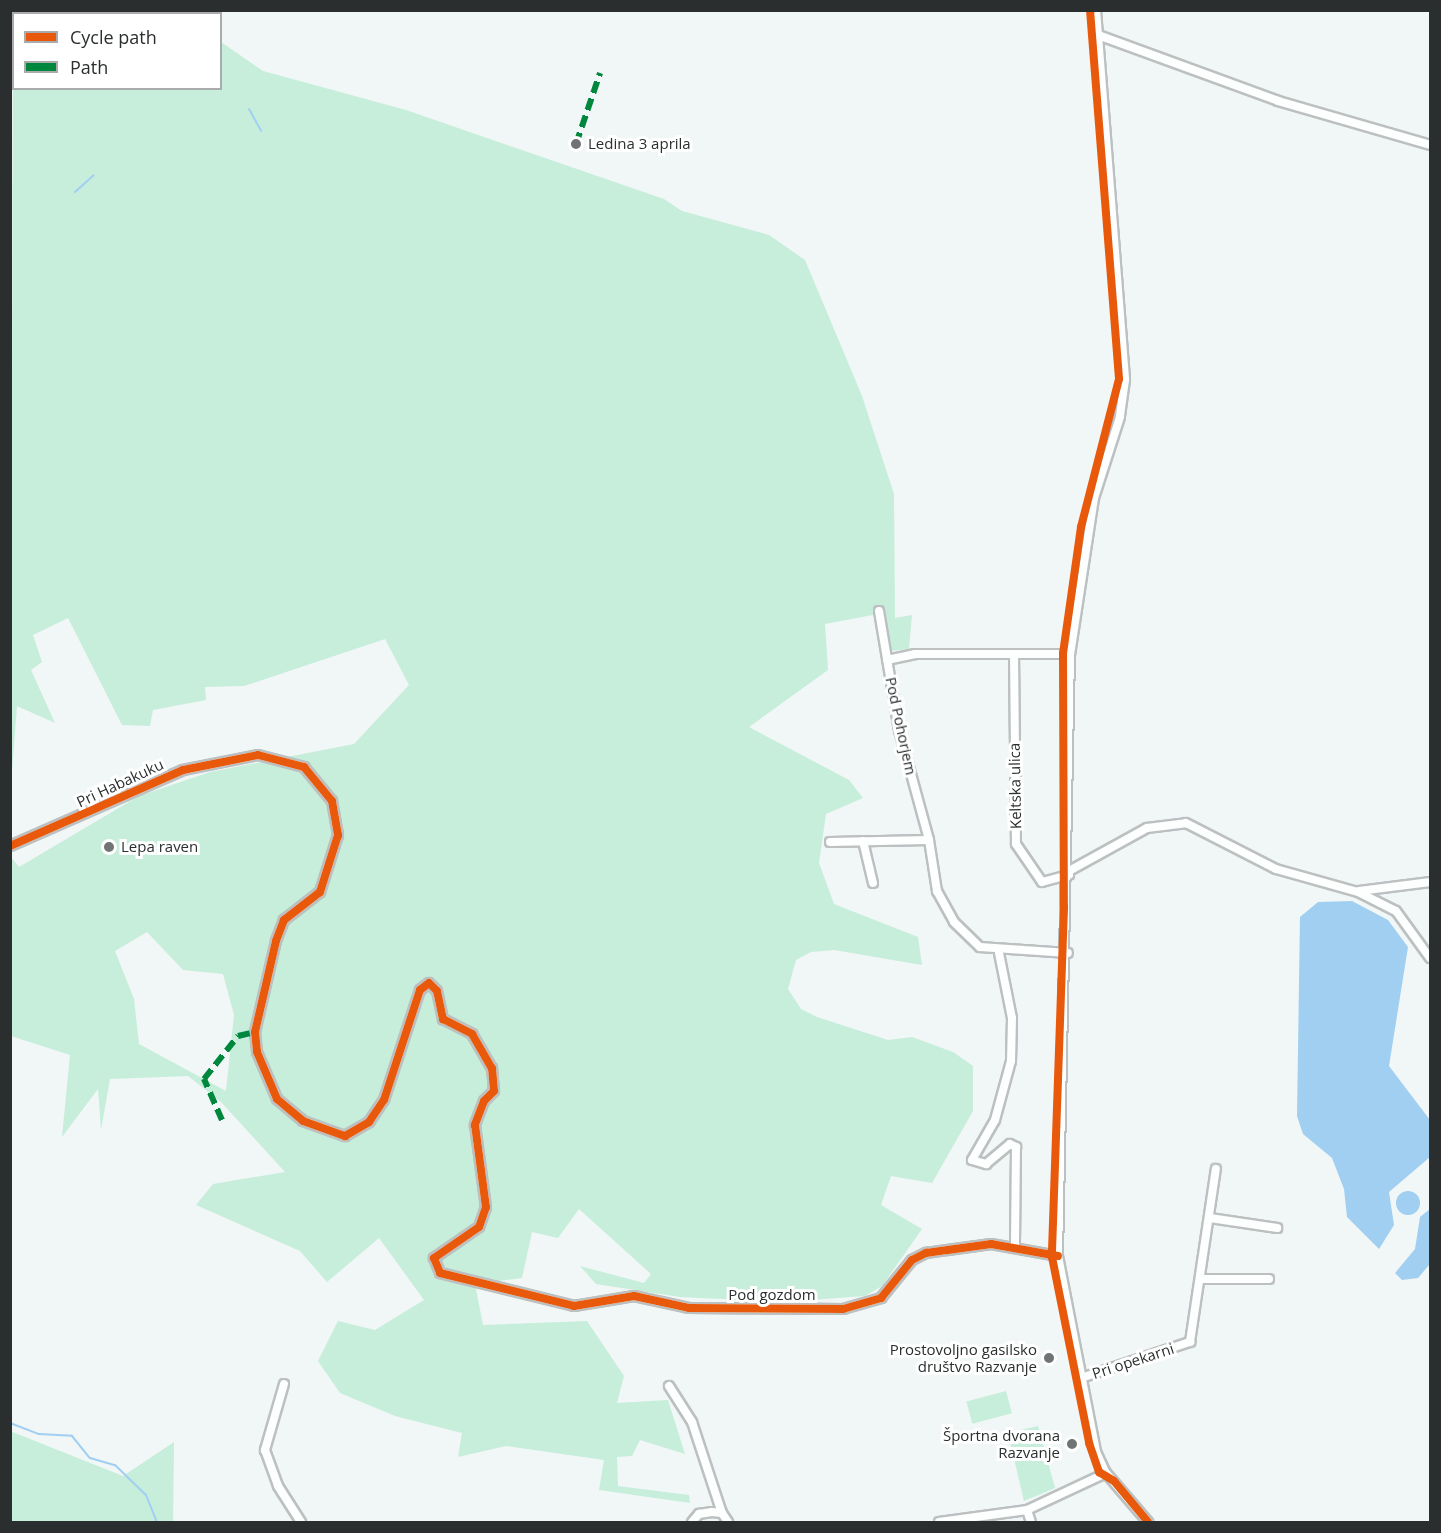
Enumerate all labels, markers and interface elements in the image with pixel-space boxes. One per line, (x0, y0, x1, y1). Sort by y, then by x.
legend (12, 12, 222, 90)
text: Cycle path (70, 25, 157, 49)
text: Path (70, 55, 108, 79)
place label: Ledina 3 aprila (588, 135, 691, 153)
marker: Ledina 3 aprila (569, 137, 583, 151)
street label: Pod Pohorjem (882, 675, 920, 777)
street label: Keltska ulica (1005, 743, 1025, 829)
street label: Pri Habakuku (74, 755, 166, 811)
place label: Lepa raven (121, 838, 198, 856)
marker: Lepa raven (102, 840, 116, 854)
street label: Pod gozdom (728, 1286, 816, 1304)
street label: Pri opekarni (1090, 1339, 1176, 1383)
place label: Prostovoljno gasilsko društvo Razvanje (890, 1340, 1037, 1375)
marker: Prostovoljno gasilsko društvo Razvanje (1042, 1351, 1056, 1365)
place label: Športna dvorana Razvanje (943, 1426, 1060, 1461)
marker: Športna dvorana Razvanje (1065, 1437, 1079, 1451)

